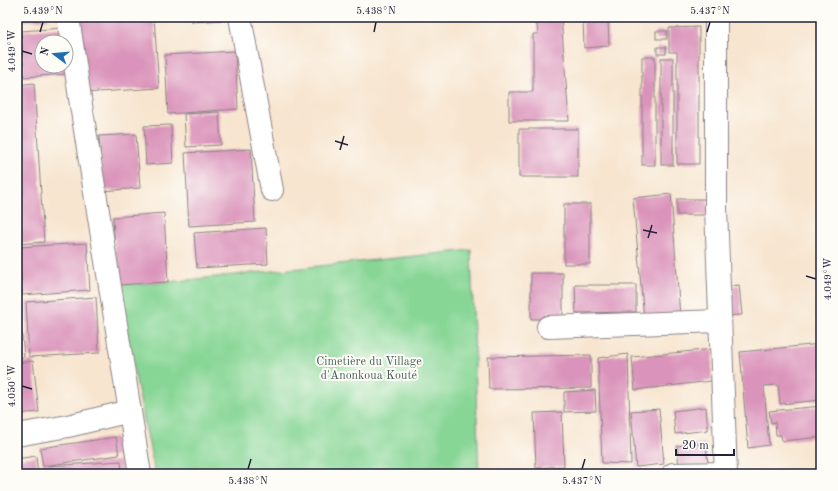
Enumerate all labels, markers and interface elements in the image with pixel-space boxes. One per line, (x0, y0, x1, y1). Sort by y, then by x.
text: 5.439°N (23, 6, 63, 16)
text: 5.438°N (356, 6, 396, 16)
text: 5.437°N (690, 6, 730, 16)
text: 4.049°W (7, 29, 17, 72)
north arrow (34, 34, 74, 74)
text: N (39, 46, 52, 57)
text: 4.049°W (823, 257, 833, 300)
park label: Cimetière du Village d'Anonkoua Kouté (316, 356, 422, 382)
text: 4.050°W (7, 364, 17, 407)
scale bar (676, 431, 734, 457)
text: 20 m (682, 440, 709, 452)
text: 5.438°N (228, 476, 268, 486)
text: 5.437°N (562, 476, 602, 486)

